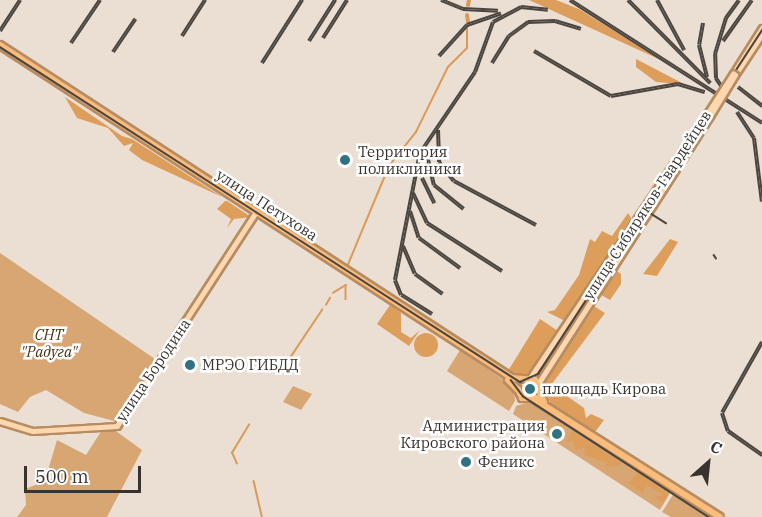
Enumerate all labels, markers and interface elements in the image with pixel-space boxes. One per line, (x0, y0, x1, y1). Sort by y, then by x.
street label: улица Сибиряков-Гвардейцев (579, 107, 715, 303)
place label: Территория поликлиники (358, 142, 462, 177)
marker: Территория поликлиники (336, 151, 354, 169)
street label: улица Петухова (213, 166, 321, 244)
street label: улица Бородина (112, 315, 194, 425)
park label: СНТ "Радуга" (21, 325, 77, 360)
place label: МРЭО ГИБДД (202, 356, 299, 374)
marker: МРЭО ГИБДД (183, 358, 197, 372)
place label: площадь Кирова (542, 380, 666, 398)
marker: площадь Кирова (523, 382, 537, 396)
place label: Администрация Кировского района (401, 416, 545, 451)
marker: Администрация Кировского района (550, 427, 564, 441)
north arrow (678, 433, 738, 493)
text: С (707, 436, 725, 458)
place label: Феникс (478, 453, 535, 471)
scale bar (27, 454, 144, 492)
marker: Феникс (459, 455, 473, 469)
text: 500 m (35, 465, 89, 488)

